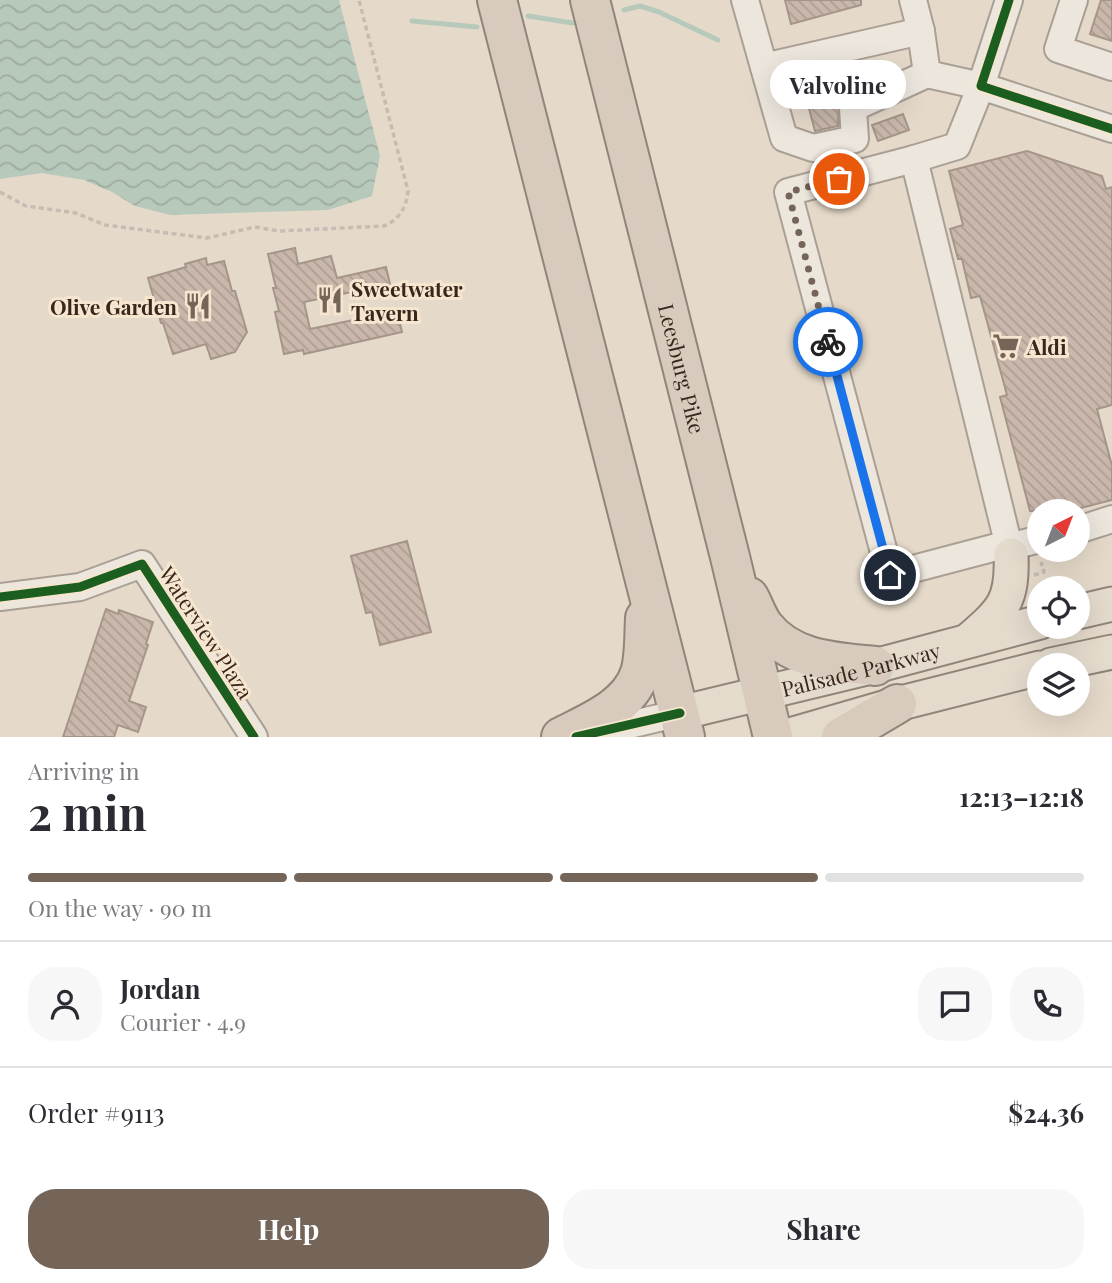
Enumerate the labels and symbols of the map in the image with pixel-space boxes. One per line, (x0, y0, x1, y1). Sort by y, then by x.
callout: Valvoline (771, 60, 907, 109)
pin (809, 149, 869, 209)
place label: Sweetwater Tavern (351, 274, 463, 326)
restaurant icon: Sweetwater Tavern (315, 285, 345, 315)
restaurant icon: Olive Garden (183, 291, 213, 321)
place label: Olive Garden (50, 292, 177, 320)
street label: Leesburg Pike (653, 301, 712, 436)
courier (793, 307, 863, 377)
supermarket icon: Aldi (991, 331, 1021, 361)
place label: Aldi (1026, 332, 1067, 360)
north arrow (1027, 499, 1090, 562)
pin (860, 545, 920, 605)
street label: Waterview Plaza (153, 560, 261, 704)
street label: Palisade Parkway (778, 635, 944, 702)

